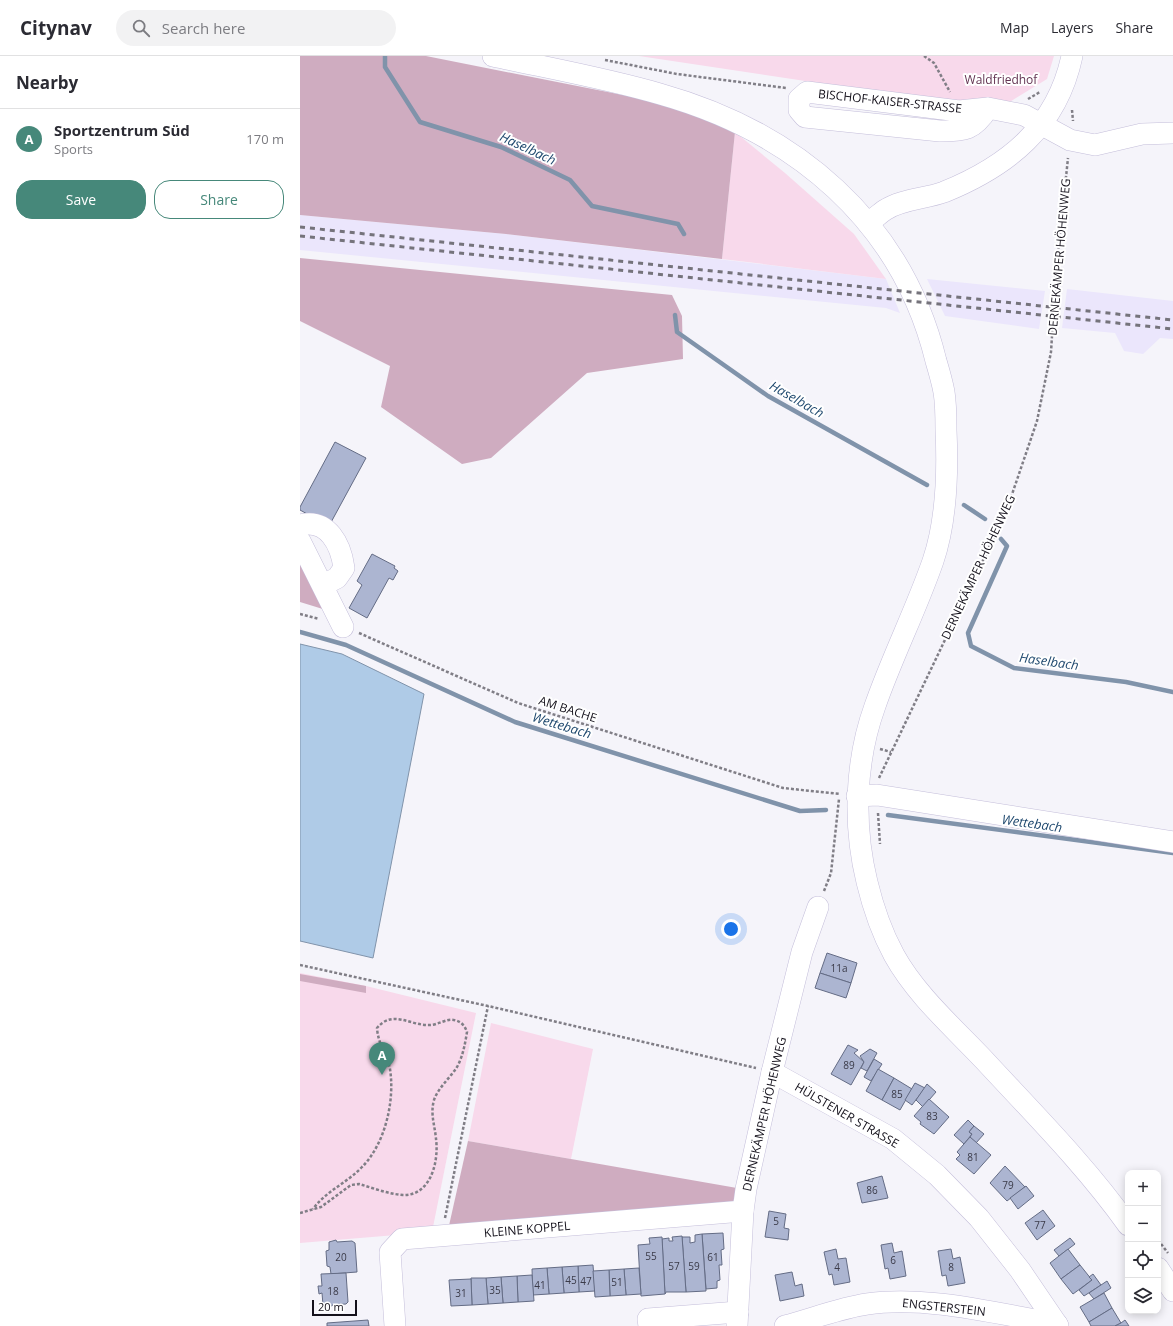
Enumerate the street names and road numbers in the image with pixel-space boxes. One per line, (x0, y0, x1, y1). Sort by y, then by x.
street label: BISCHOF-KAISER-STRASSE (817, 85, 963, 117)
street label: DERNEKÄMPER HÖHENWEG (1044, 178, 1074, 336)
street label: DERNEKÄMPER HÖHENWEG (937, 492, 1019, 642)
street label: AM BACHE (537, 692, 599, 726)
street label: DERNEKÄMPER HÖHENWEG (738, 1035, 790, 1193)
street label: HÜLSTENER STRASSE (792, 1078, 902, 1152)
street label: KLEINE KOPPEL (483, 1217, 571, 1241)
street label: ENGSTERSTEIN (901, 1294, 987, 1320)

